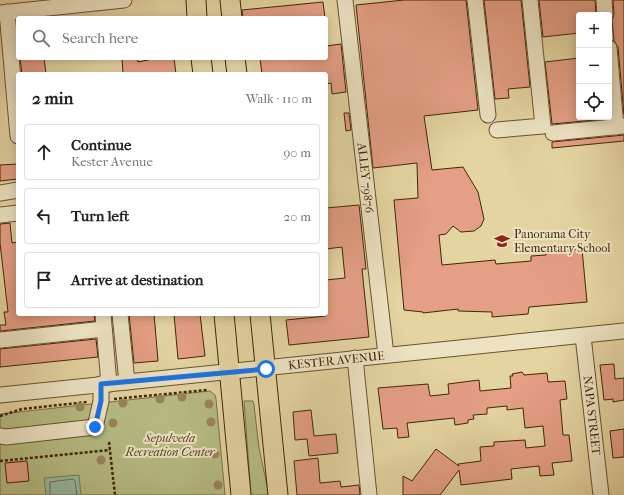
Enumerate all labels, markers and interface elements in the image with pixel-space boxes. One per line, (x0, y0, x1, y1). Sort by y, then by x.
map controls (576, 12, 612, 120)
button: + (576, 12, 612, 48)
search box (16, 16, 328, 60)
icon: search (30, 27, 52, 49)
text: Search here (62, 29, 138, 47)
button: − (576, 48, 612, 84)
button: locate (576, 84, 612, 120)
text: 2 min (32, 88, 73, 108)
text: Walk · 110 m (246, 91, 312, 106)
text: Continue (71, 136, 131, 154)
icon: ahead (33, 141, 55, 163)
street label: ALLEY 79876 (354, 141, 377, 214)
text: 90 m (283, 145, 311, 160)
text: Kester Avenue (71, 154, 153, 169)
icon: left (33, 205, 55, 227)
text: Turn left (71, 207, 129, 225)
text: 20 m (284, 209, 311, 224)
place label: Panorama City Elementary School (514, 227, 611, 255)
school or university icon: Panorama City Elementary School (493, 232, 511, 250)
icon: arrive (33, 269, 55, 291)
text: Arrive at destination (71, 271, 203, 289)
street label: KESTER AVENUE (287, 349, 385, 372)
route start (257, 360, 275, 378)
street label: NAPA STREET (581, 375, 604, 457)
route end (86, 418, 104, 436)
park label: Sepulveda Recreation Center (124, 431, 216, 459)

